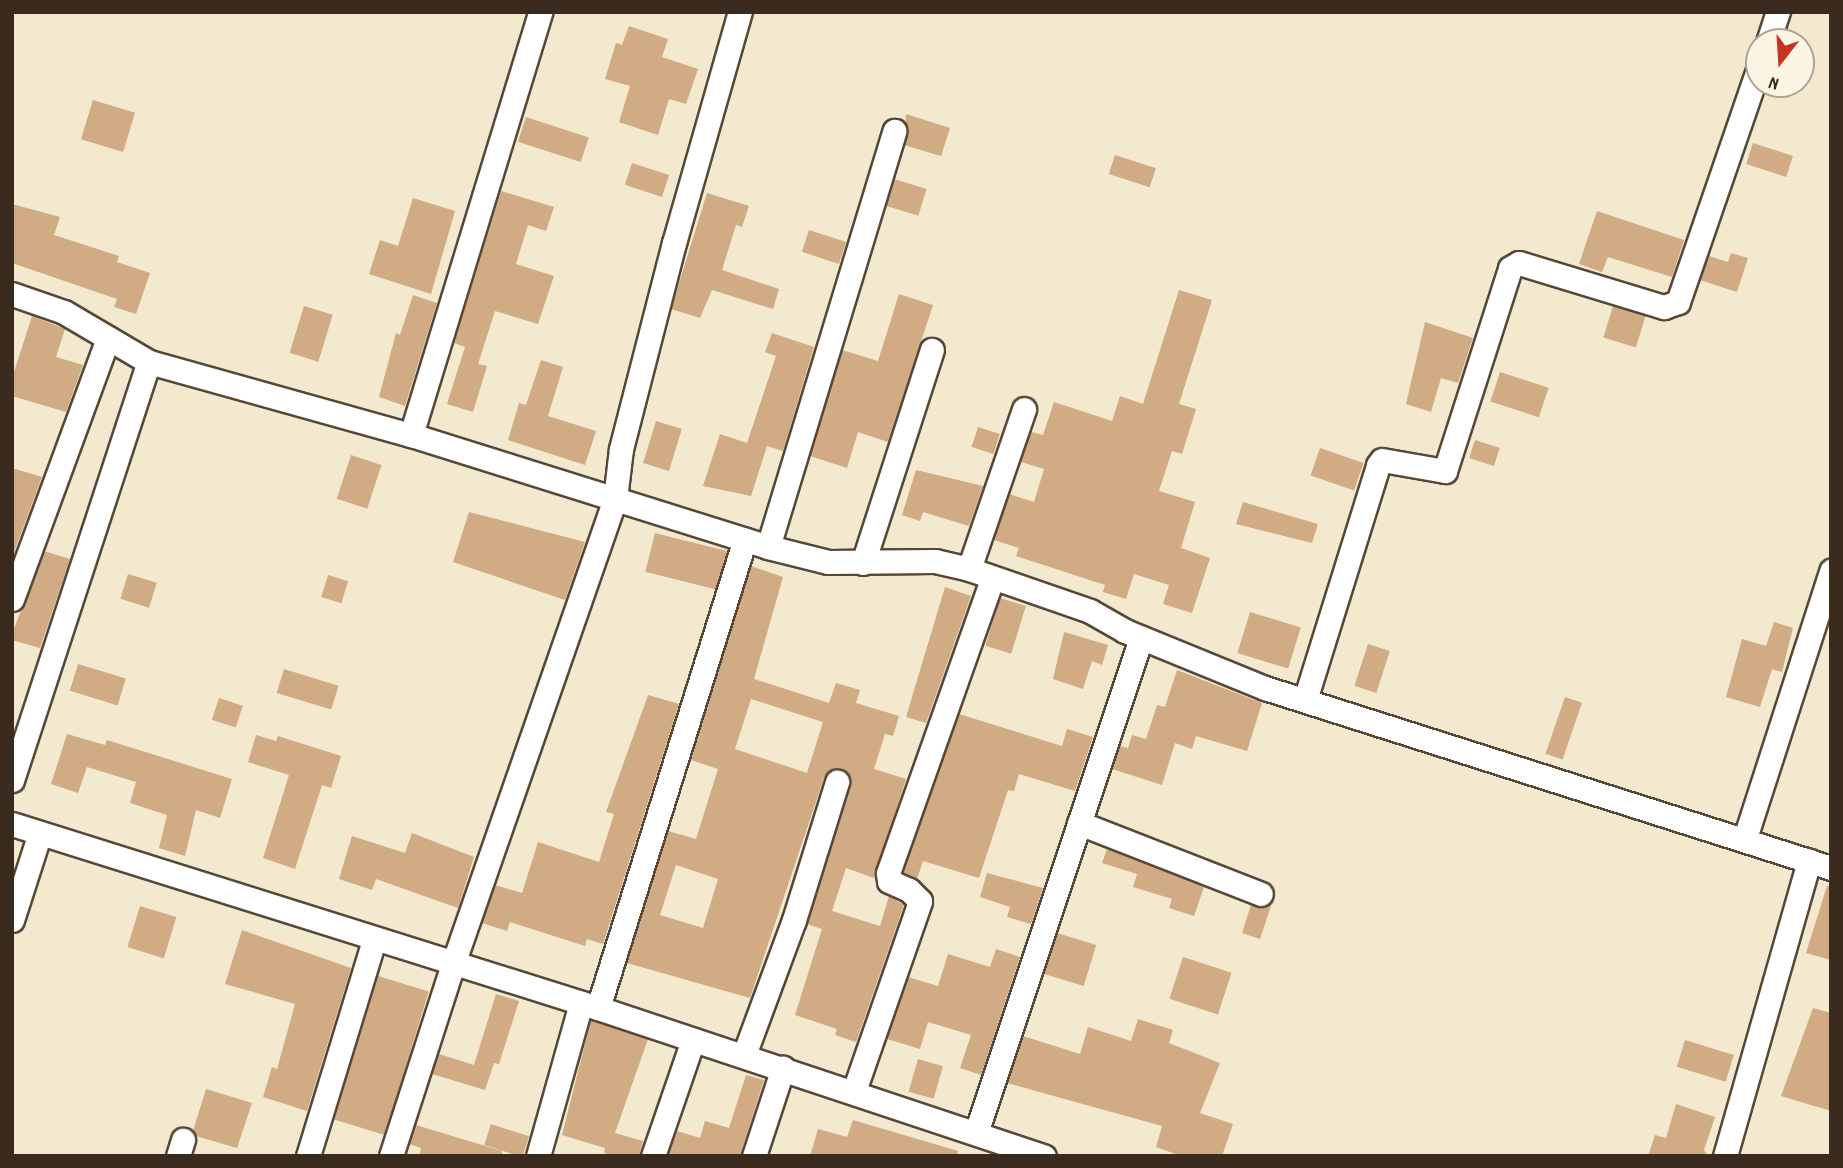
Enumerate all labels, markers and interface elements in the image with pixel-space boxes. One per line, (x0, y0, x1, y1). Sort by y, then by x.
north arrow (1745, 28, 1815, 98)
text: N (1766, 67, 1783, 96)

